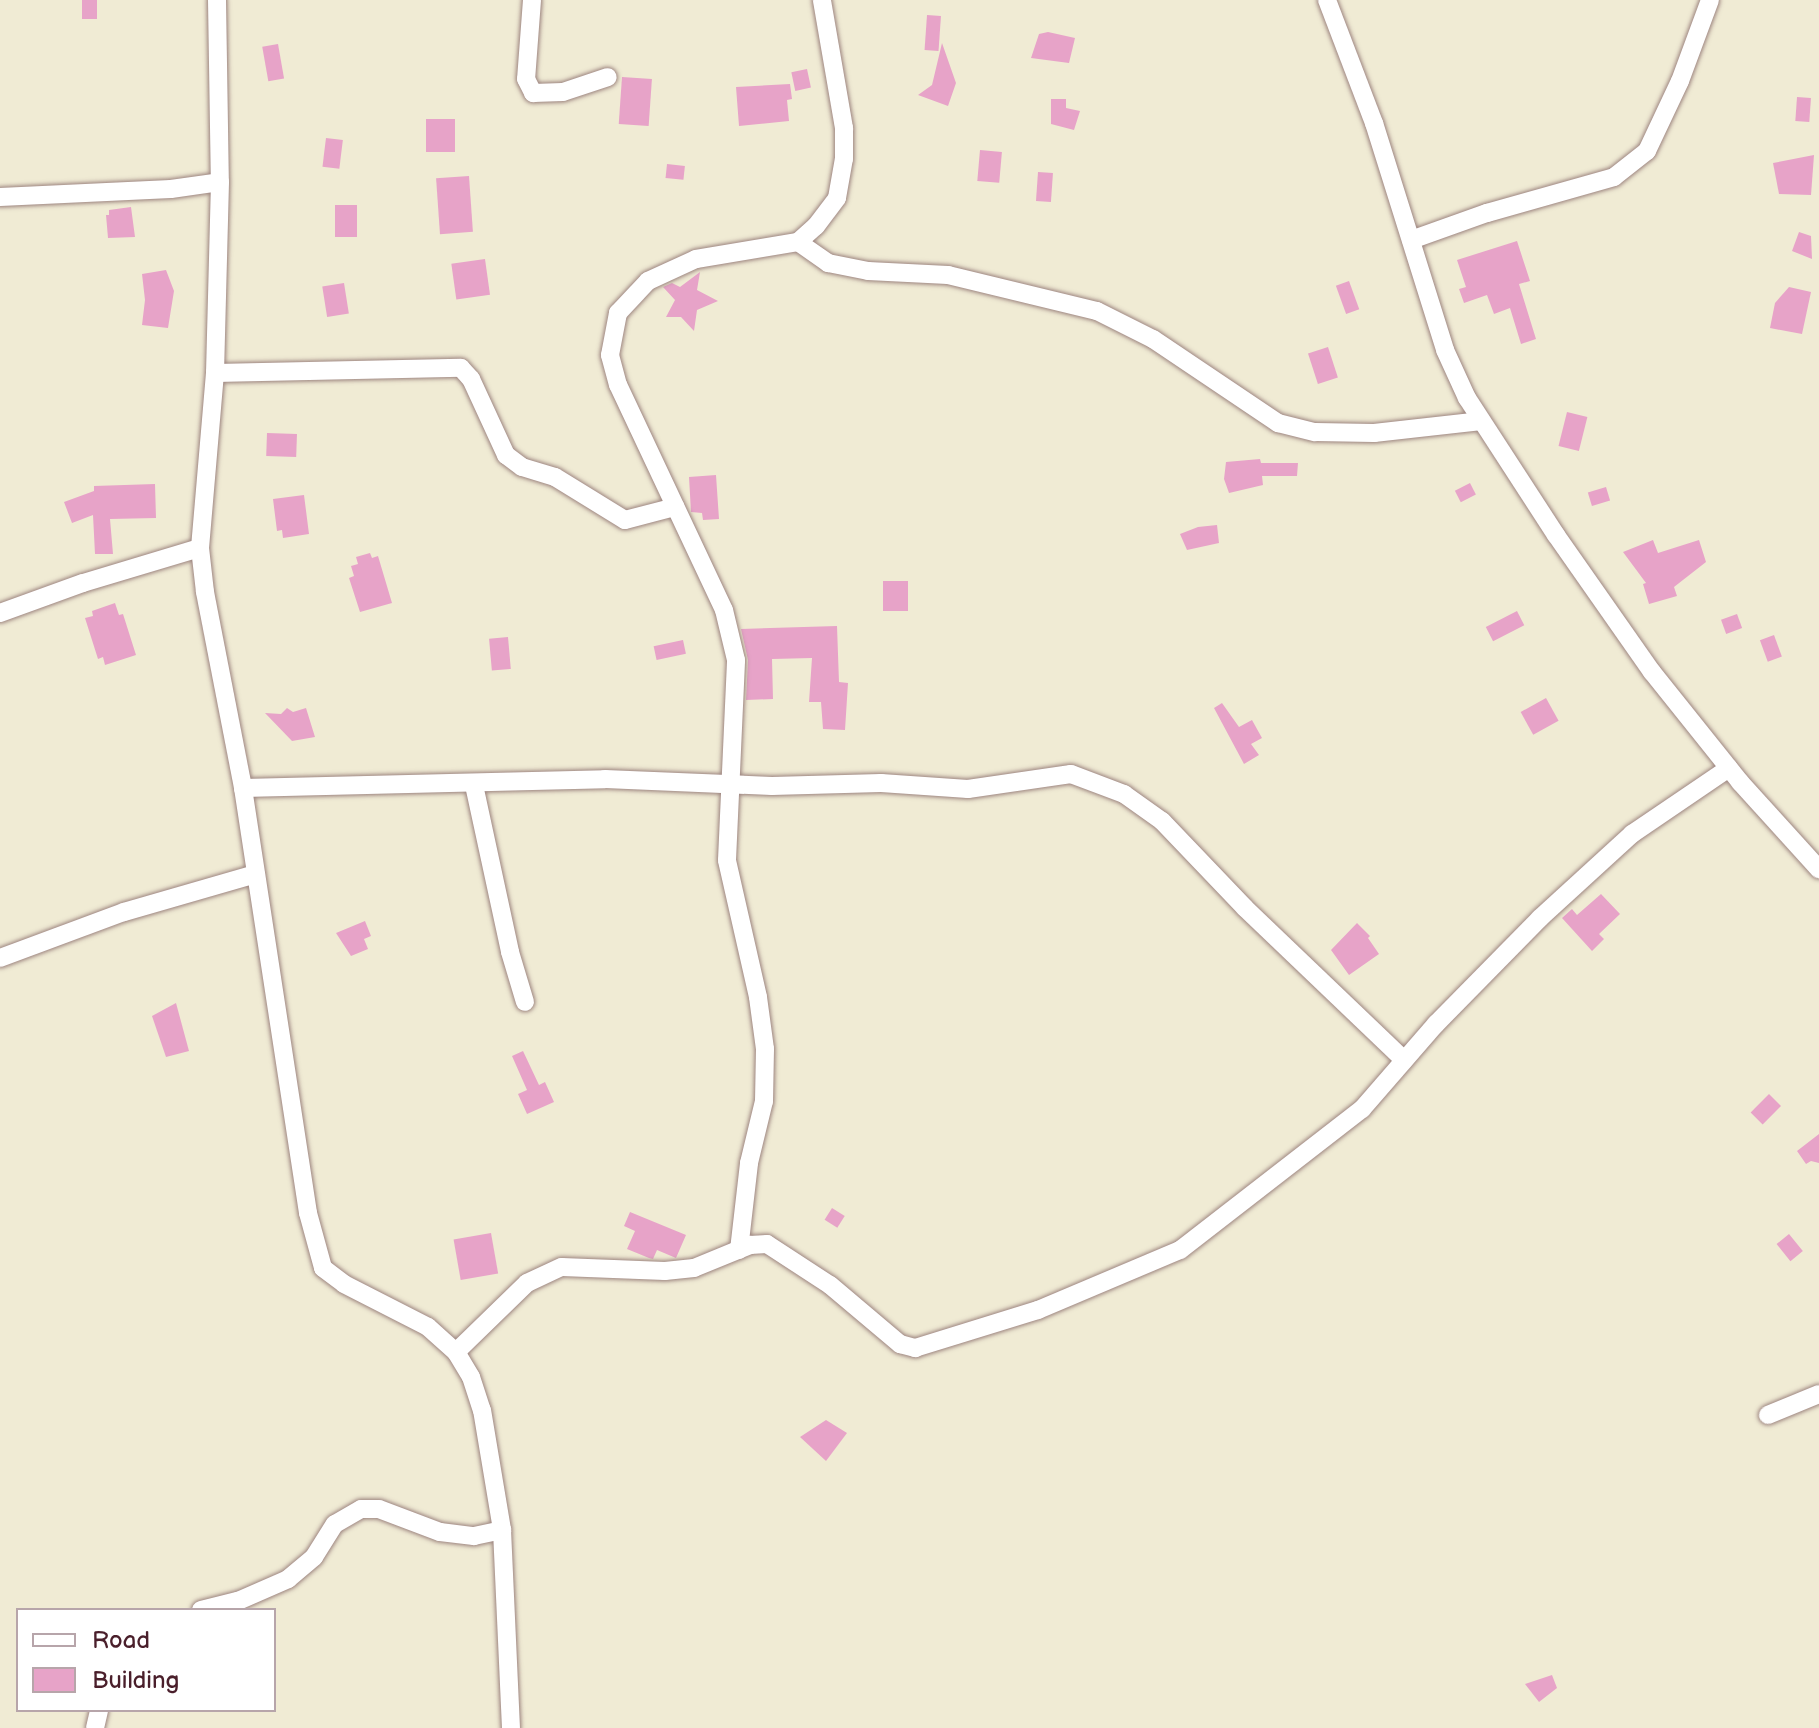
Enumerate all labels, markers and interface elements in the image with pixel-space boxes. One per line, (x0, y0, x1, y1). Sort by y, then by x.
legend (16, 1608, 276, 1712)
text: Road (92, 1626, 150, 1655)
text: Building (92, 1666, 179, 1695)

